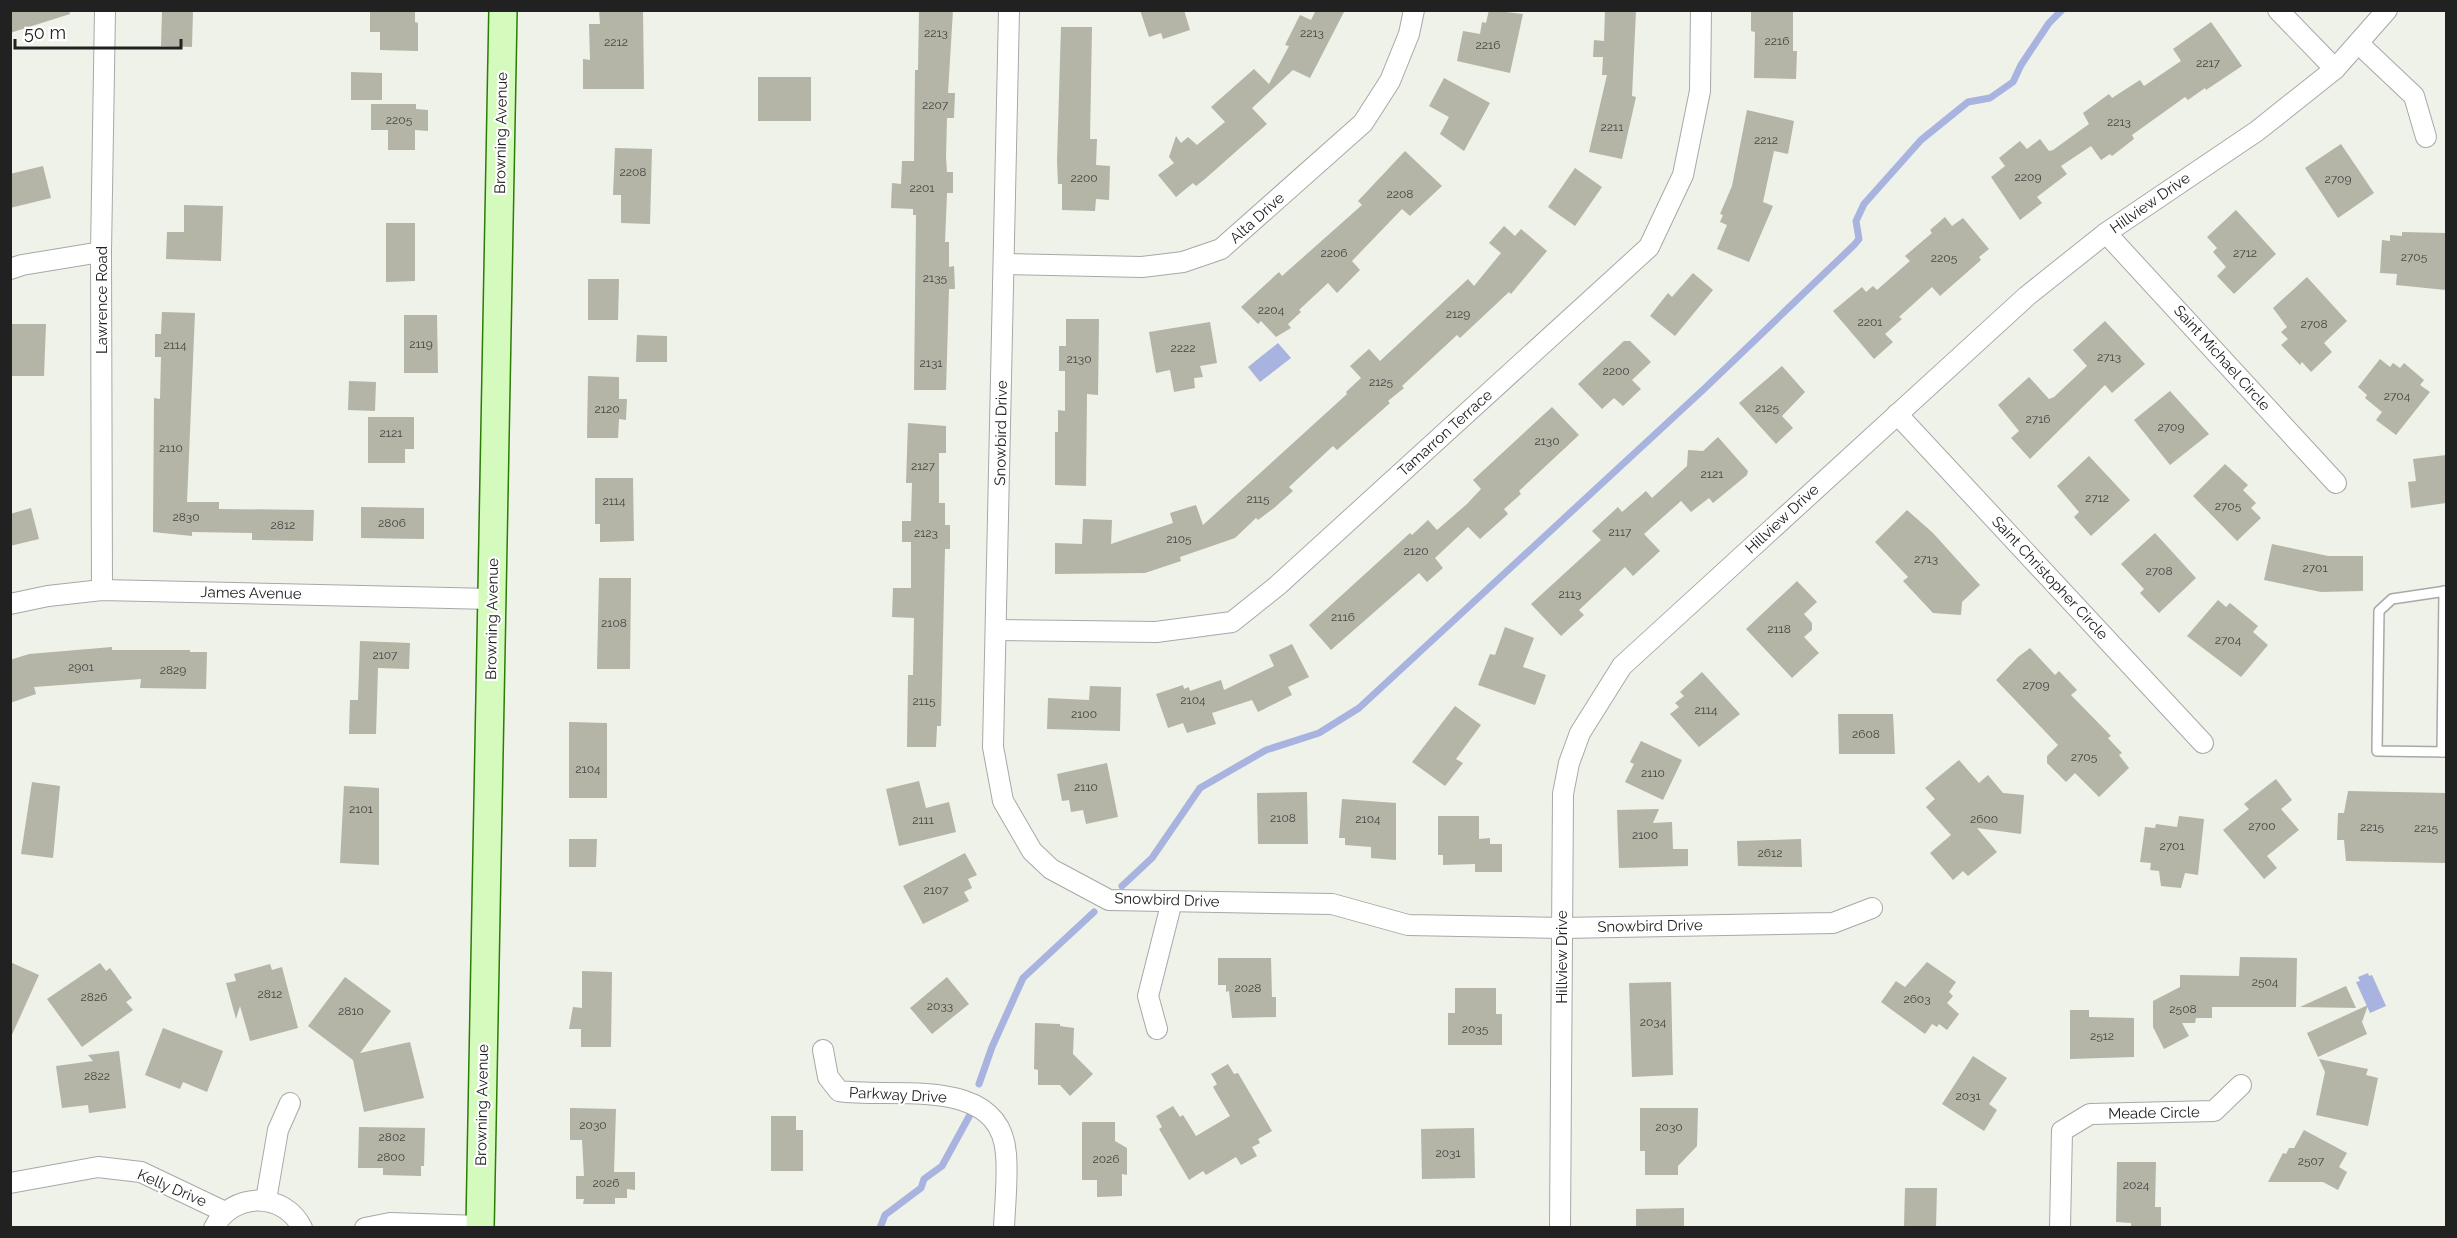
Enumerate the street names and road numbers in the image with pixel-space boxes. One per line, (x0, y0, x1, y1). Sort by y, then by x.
street label: Browning Avenue (491, 72, 511, 194)
street label: Hillview Drive (2107, 169, 2194, 237)
street label: Alta Drive (1226, 189, 1288, 247)
street label: Lawrence Road (93, 246, 111, 354)
street label: Saint Michael Circle (2170, 302, 2274, 415)
street label: Snowbird Drive (991, 380, 1011, 486)
street label: Tamarron Terrace (1394, 386, 1496, 480)
street label: Hillview Drive (1742, 480, 1822, 557)
street label: Saint Christopher Circle (1988, 513, 2112, 643)
street label: Browning Avenue (482, 558, 502, 680)
street label: James Avenue (200, 583, 302, 603)
street label: Snowbird Drive (1114, 889, 1220, 911)
street label: Hillview Drive (1553, 910, 1571, 1004)
street label: Snowbird Drive (1597, 916, 1703, 936)
street label: Browning Avenue (472, 1044, 492, 1166)
street label: Parkway Drive (849, 1083, 948, 1107)
street label: Meade Circle (2108, 1103, 2200, 1123)
street label: Kelly Drive (135, 1165, 209, 1211)

